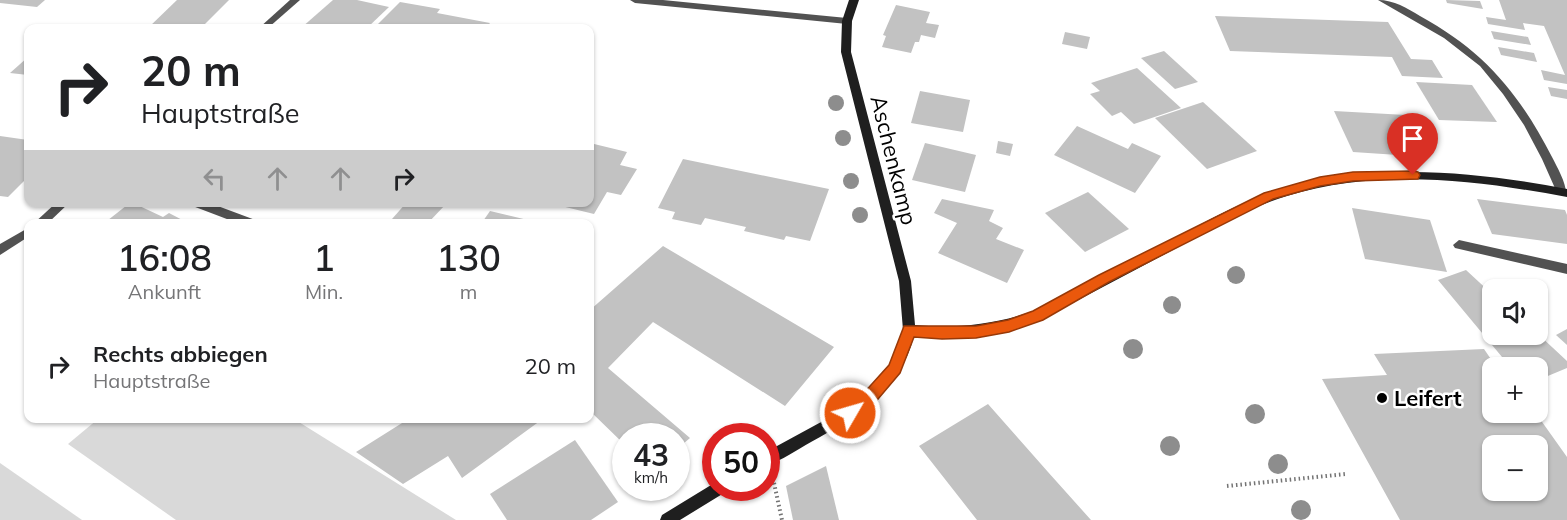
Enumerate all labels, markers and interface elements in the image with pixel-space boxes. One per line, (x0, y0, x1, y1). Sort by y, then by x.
text: 20 m (141, 44, 241, 97)
icon: right (42, 48, 120, 126)
street label: Aschenkamp (864, 92, 924, 228)
text: Hauptstraße (141, 96, 299, 130)
pin (1387, 113, 1438, 175)
icon: arrive (1396, 122, 1429, 155)
icon: left (198, 162, 231, 195)
icon: ahead (261, 162, 294, 195)
icon: ahead (324, 162, 357, 195)
icon: right (387, 162, 420, 195)
text: 16:08 (117, 235, 212, 280)
text: 1 (313, 235, 335, 280)
text: 130 (436, 235, 501, 280)
text: Ankunft (128, 279, 201, 304)
text: Min. (305, 279, 343, 304)
text: m (460, 279, 477, 304)
map controls (1482, 279, 1548, 501)
button: sound (1482, 279, 1548, 345)
text: Rechts abbiegen (93, 340, 268, 368)
icon: right (42, 350, 75, 383)
text: 20 m (525, 352, 576, 380)
button: + (1482, 357, 1548, 423)
text: Hauptstraße (93, 368, 210, 393)
position arrow (818, 381, 882, 445)
place label: Leifert (1394, 384, 1461, 412)
marker: Leifert (1375, 391, 1389, 405)
speed limit sign: 50 (702, 423, 780, 501)
button: − (1482, 435, 1548, 501)
text: 43 (633, 436, 669, 474)
text: km/h (634, 468, 668, 487)

